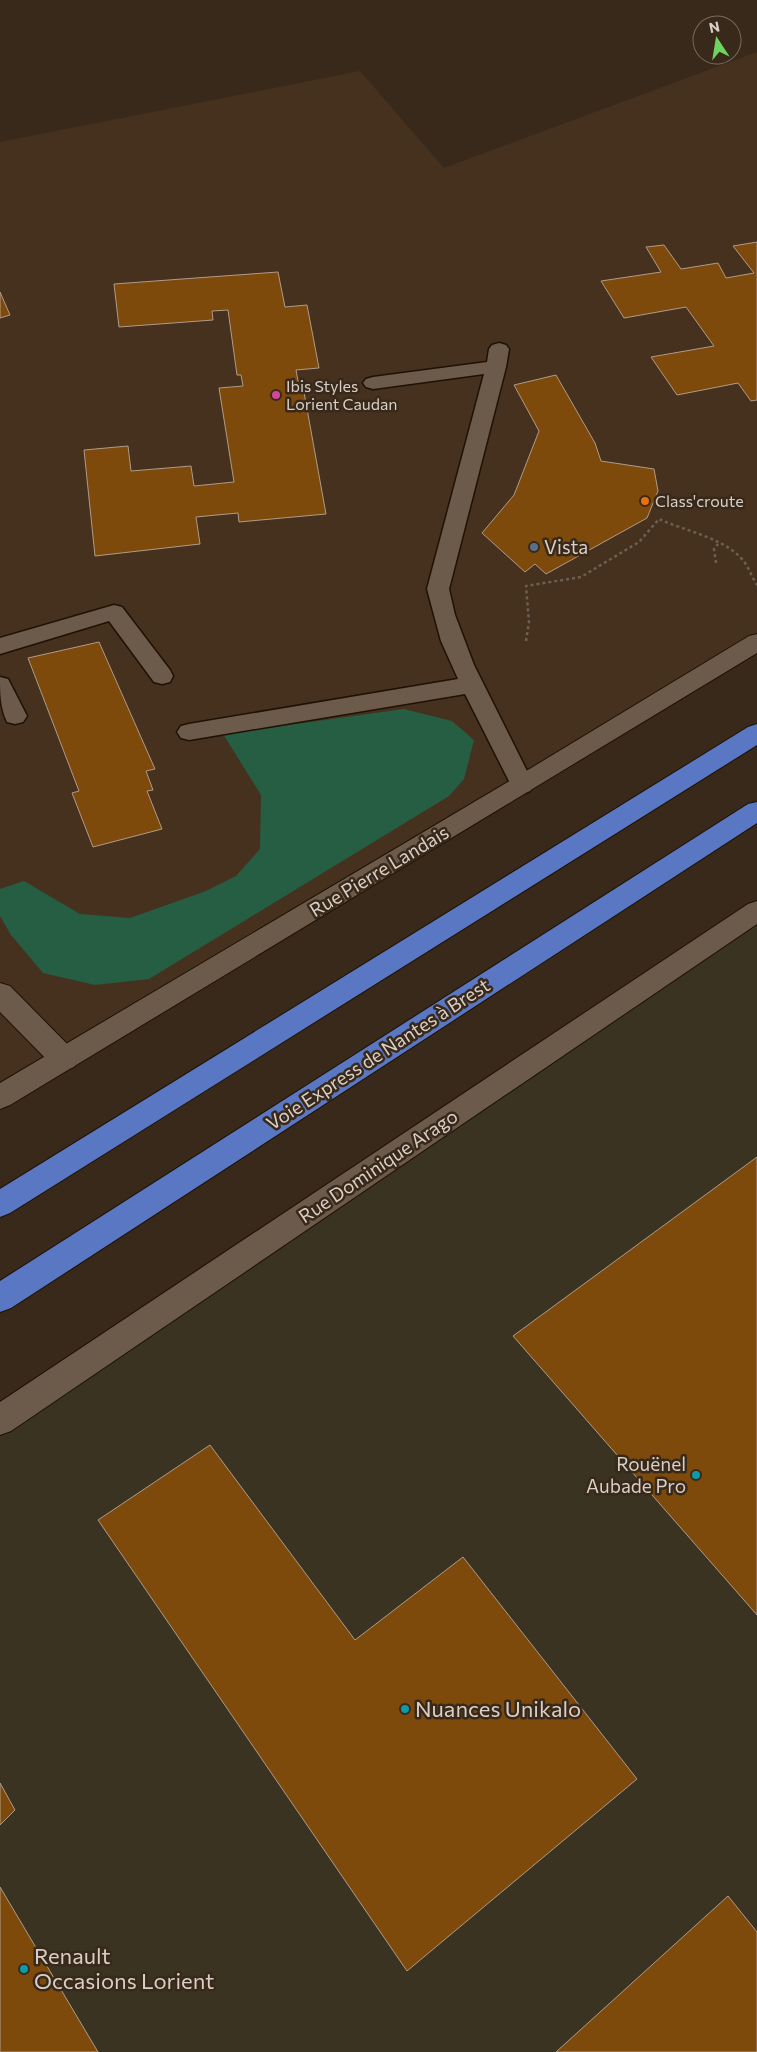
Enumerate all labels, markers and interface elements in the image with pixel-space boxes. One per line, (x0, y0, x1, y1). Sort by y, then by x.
north arrow (692, 15, 742, 65)
text: N (707, 17, 721, 36)
place label: Ibis Styles Lorient Caudan (286, 376, 398, 413)
marker: Ibis Styles Lorient Caudan (270, 389, 282, 401)
place label: Class'croute (655, 491, 744, 510)
marker: Class'croute (639, 495, 651, 507)
place label: Vista (544, 535, 588, 558)
marker: Vista (528, 541, 540, 553)
street label: Rue Pierre Landais (305, 820, 453, 921)
street label: Voie Express de Nantes à Brest (262, 973, 494, 1134)
street label: Rue Dominique Arago (294, 1104, 462, 1227)
place label: Rouënel Aubade Pro (586, 1452, 686, 1497)
marker: Rouënel Aubade Pro (690, 1469, 702, 1481)
place label: Nuances Unikalo (415, 1695, 581, 1722)
marker: Nuances Unikalo (399, 1703, 411, 1715)
place label: Renault Occasions Lorient (34, 1942, 214, 1994)
marker: Renault Occasions Lorient (18, 1963, 30, 1975)

